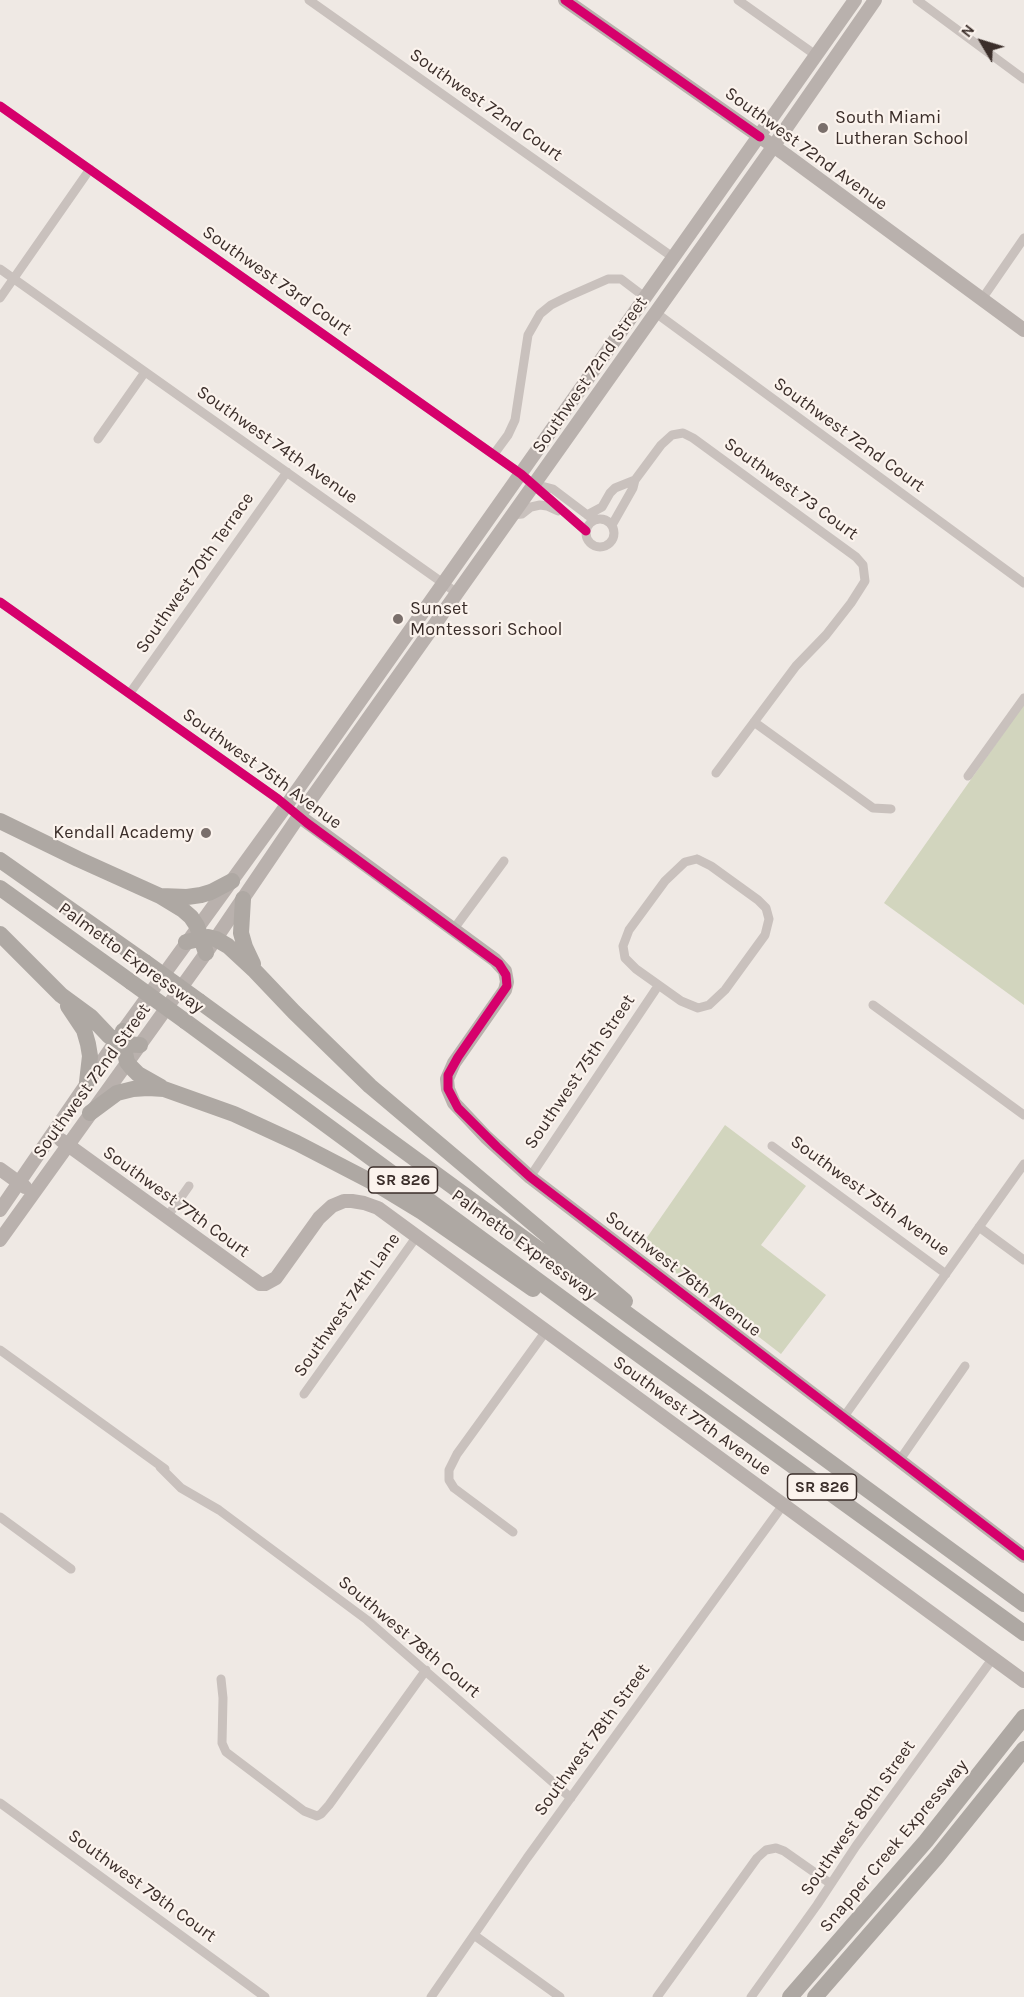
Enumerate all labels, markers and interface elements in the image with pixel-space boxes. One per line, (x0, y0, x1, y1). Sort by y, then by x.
north arrow (952, 12, 1012, 72)
text: N (956, 20, 978, 41)
street label: Southwest 72nd Court (405, 44, 567, 166)
street label: Southwest 72nd Avenue (720, 83, 892, 215)
place label: South Miami Lutheran School (835, 107, 968, 150)
marker: South Miami Lutheran School (816, 121, 830, 135)
street label: Southwest 73rd Court (198, 221, 356, 341)
street label: Southwest 72nd Street (528, 293, 652, 457)
street label: Southwest 72nd Court (769, 373, 929, 497)
street label: Southwest 74th Avenue (192, 381, 362, 509)
street label: Southwest 73 Court (720, 433, 862, 545)
street label: Southwest 70th Terrace (131, 488, 259, 658)
place label: Sunset Montessori School (410, 598, 563, 640)
marker: Sunset Montessori School (391, 612, 405, 626)
street label: Southwest 75th Avenue (178, 704, 346, 834)
place label: Kendall Academy (53, 822, 194, 844)
marker: Kendall Academy (199, 826, 213, 840)
street label: Palmetto Expressway (54, 898, 208, 1018)
street label: Southwest 75th Street (520, 991, 640, 1153)
street label: Southwest 72nd Street (29, 999, 155, 1163)
street label: Southwest 75th Avenue (786, 1131, 954, 1261)
street label: Southwest 77th Court (99, 1142, 253, 1262)
road number: SR 826 (368, 1167, 438, 1193)
street label: Palmetto Expressway (447, 1185, 601, 1305)
street label: Southwest 76th Avenue (601, 1206, 765, 1342)
street label: Southwest 74th Lane (289, 1229, 405, 1381)
street label: Southwest 77th Avenue (609, 1351, 775, 1481)
road number: SR 826 (788, 1474, 856, 1500)
street label: Southwest 78th Court (334, 1571, 484, 1703)
street label: Southwest 78th Street (530, 1660, 654, 1820)
street label: Southwest 80th Street (796, 1736, 920, 1900)
street label: Snapper Creek Expressway (815, 1755, 973, 1937)
street label: Southwest 79th Court (64, 1825, 220, 1947)

